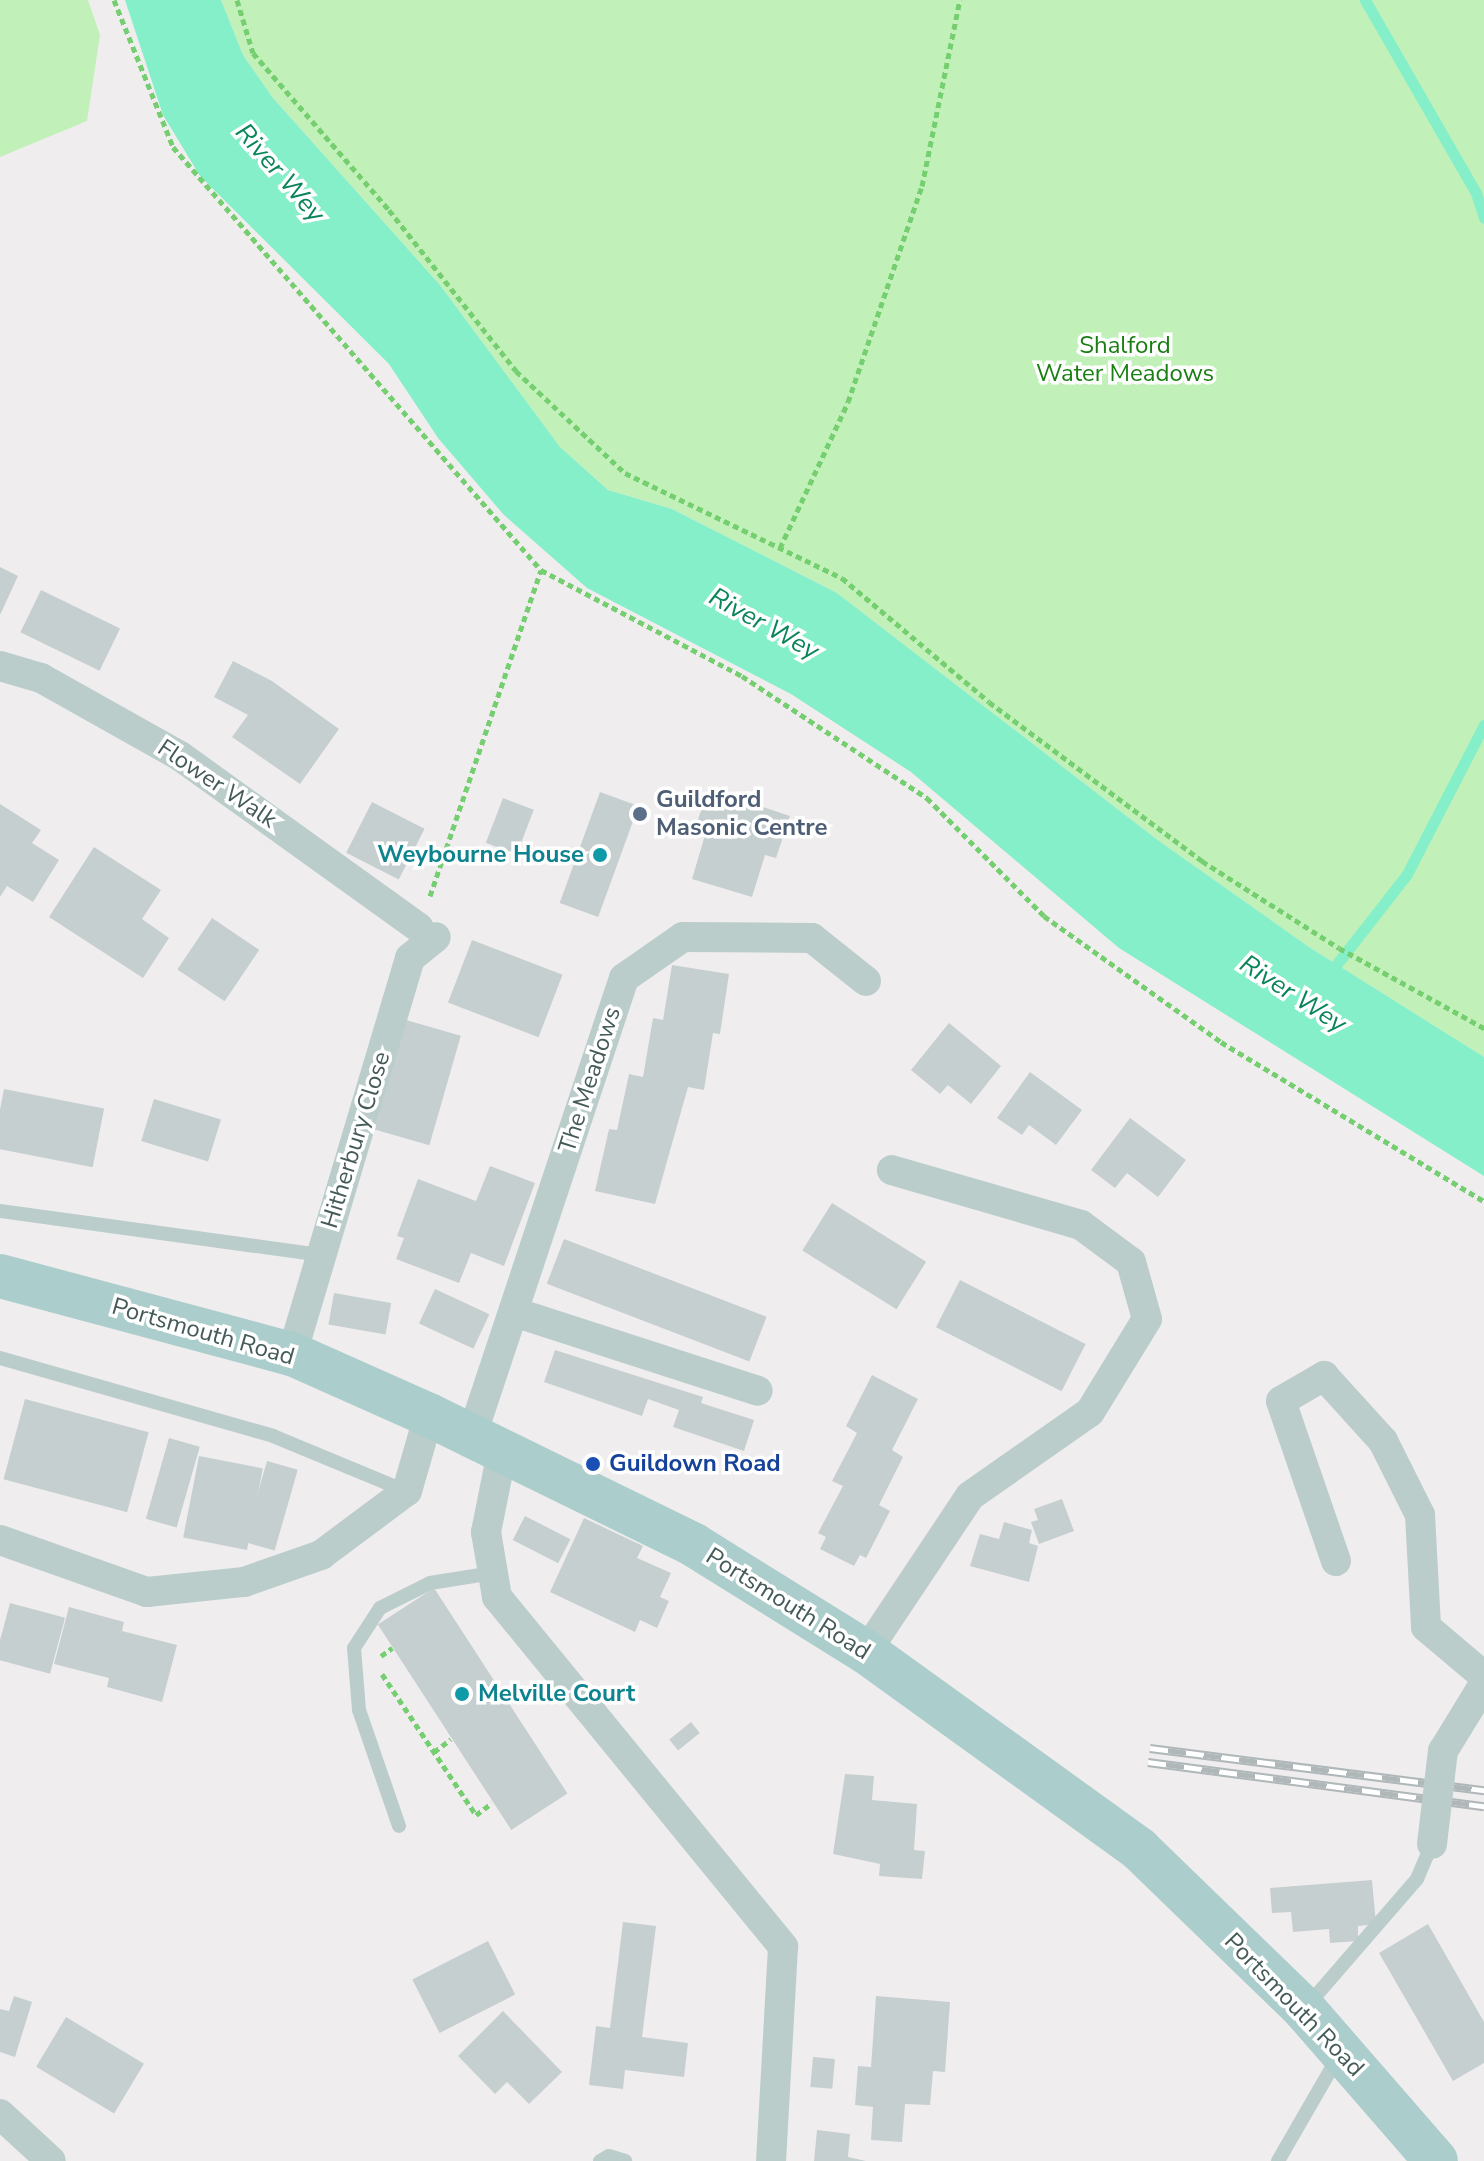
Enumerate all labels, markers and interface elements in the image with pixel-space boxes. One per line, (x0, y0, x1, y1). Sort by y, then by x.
water label: River Wey (229, 117, 331, 229)
park label: Shalford Water Meadows (1036, 332, 1214, 388)
water label: River Wey (704, 581, 824, 667)
street label: Flower Walk (152, 734, 282, 834)
place label: Guildford Masonic Centre (656, 786, 827, 842)
marker: Guildford Masonic Centre (631, 805, 649, 823)
place label: Weybourne House (377, 841, 584, 869)
marker: Weybourne House (591, 846, 609, 864)
water label: River Wey (1234, 948, 1352, 1040)
street label: The Meadows (553, 1003, 627, 1157)
street label: Hitherbury Close (315, 1048, 397, 1232)
street label: Portsmouth Road (108, 1292, 298, 1372)
place label: Guildown Road (609, 1450, 781, 1478)
marker: Guildown Road (584, 1455, 602, 1473)
street label: Portsmouth Road (700, 1542, 876, 1666)
place label: Melville Court (478, 1680, 635, 1708)
marker: Melville Court (453, 1685, 471, 1703)
street label: Portsmouth Road (1218, 1927, 1370, 2083)

